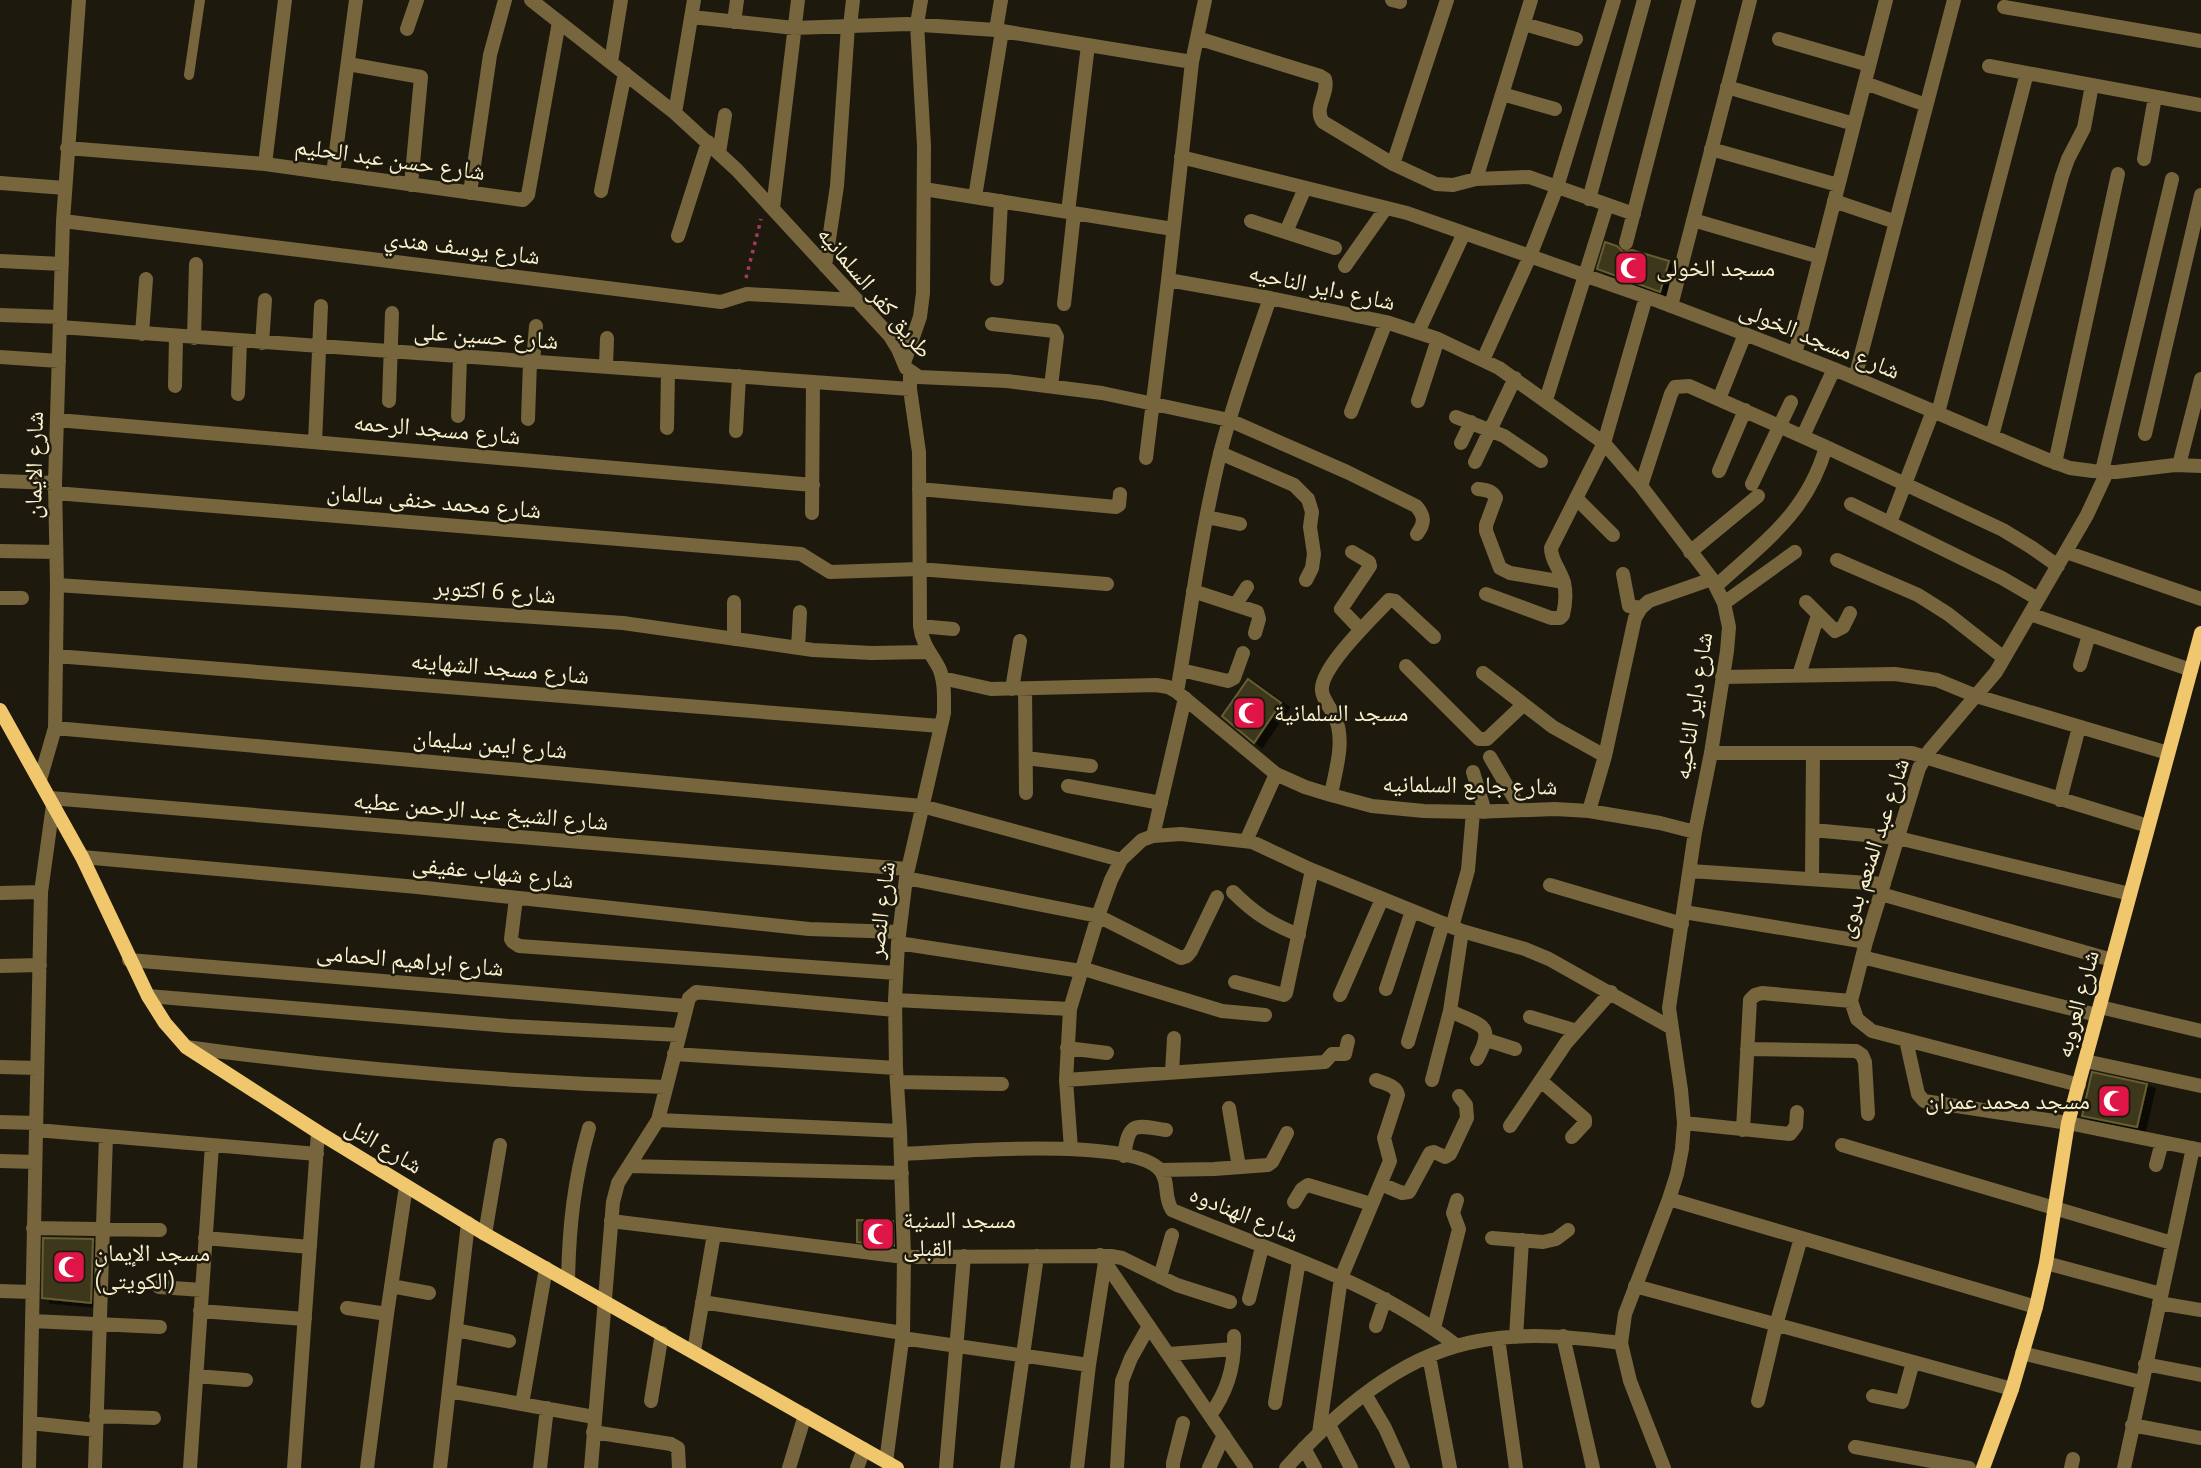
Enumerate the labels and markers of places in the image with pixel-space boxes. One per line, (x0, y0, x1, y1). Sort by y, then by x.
mosque icon: مسجد الخولى (1612, 249, 1650, 287)
place label: مسجد الخولى (1656, 254, 1775, 282)
mosque icon: مسجد السلمانية (1230, 694, 1268, 732)
place label: مسجد السلمانية (1274, 699, 1408, 726)
mosque icon: مسجد محمد عمران (2095, 1082, 2133, 1120)
place label: مسجد محمد عمران (1925, 1087, 2090, 1115)
place label: مسجد السنية القبلى (903, 1206, 1016, 1262)
mosque icon: مسجد السنية القبلى (859, 1215, 897, 1253)
place label: مسجد الإيمان (الكويتى) (94, 1239, 210, 1295)
mosque icon: مسجد الإيمان (الكويتى) (50, 1248, 88, 1286)

